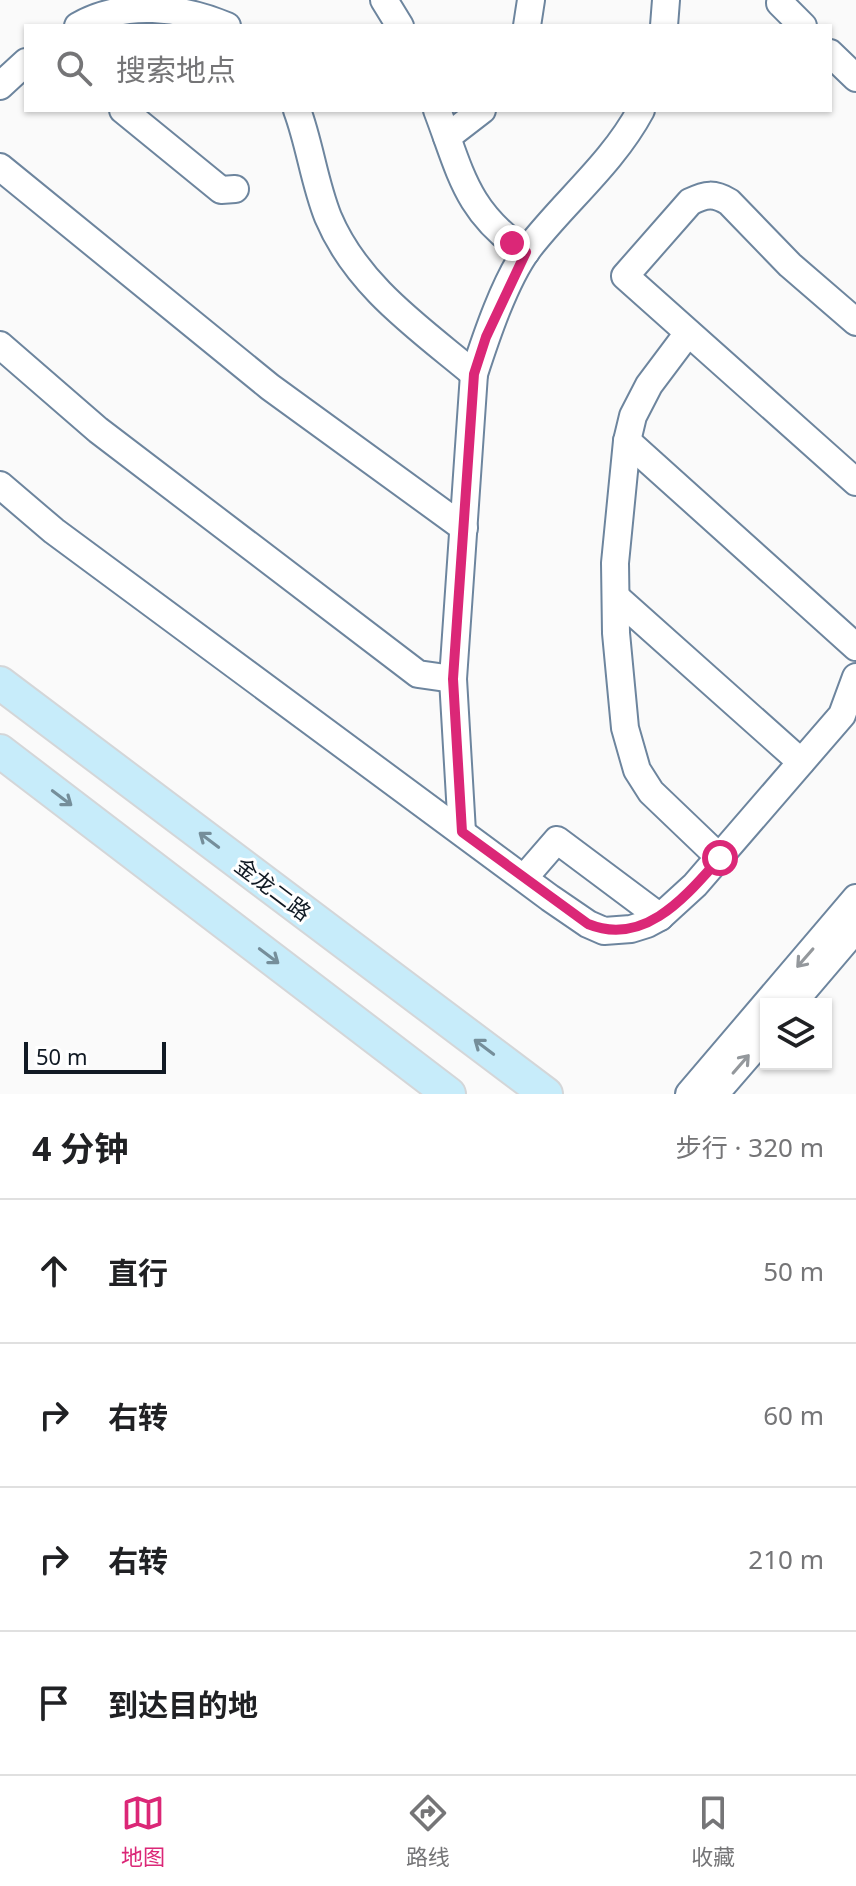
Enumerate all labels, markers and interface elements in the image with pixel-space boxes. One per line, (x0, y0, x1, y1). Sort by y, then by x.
search box (24, 24, 832, 112)
icon: search (52, 46, 96, 90)
text: 搜索地点 (116, 49, 236, 90)
route end (494, 225, 530, 261)
one-way arrow (51, 790, 72, 807)
one-way arrow (199, 832, 220, 849)
route start (702, 840, 738, 876)
street label: 金龙二路 (229, 850, 318, 927)
one-way arrow (258, 947, 279, 964)
one-way arrow (796, 947, 814, 967)
map controls (760, 998, 832, 1070)
button: layers (760, 998, 832, 1070)
scale bar (24, 1038, 166, 1074)
one-way arrow (474, 1039, 495, 1056)
text: 50 m (36, 1041, 87, 1071)
one-way arrow (731, 1055, 749, 1075)
text: 4 分钟 (32, 1125, 128, 1171)
text: 步行 · 320 m (676, 1129, 824, 1165)
icon: ahead (32, 1249, 76, 1293)
text: 直行 (108, 1252, 168, 1293)
text: 50 m (763, 1253, 824, 1289)
icon: right (32, 1393, 76, 1437)
text: 右转 (108, 1396, 168, 1437)
text: 60 m (763, 1397, 824, 1433)
icon: right (32, 1537, 76, 1581)
text: 右转 (108, 1540, 168, 1581)
text: 210 m (748, 1541, 824, 1577)
icon: arrive (32, 1681, 76, 1725)
text: 到达目的地 (108, 1684, 258, 1725)
tab: 地图 (121, 1791, 165, 1871)
tab: 路线 (406, 1791, 450, 1871)
tab: 收藏 (691, 1791, 735, 1871)

